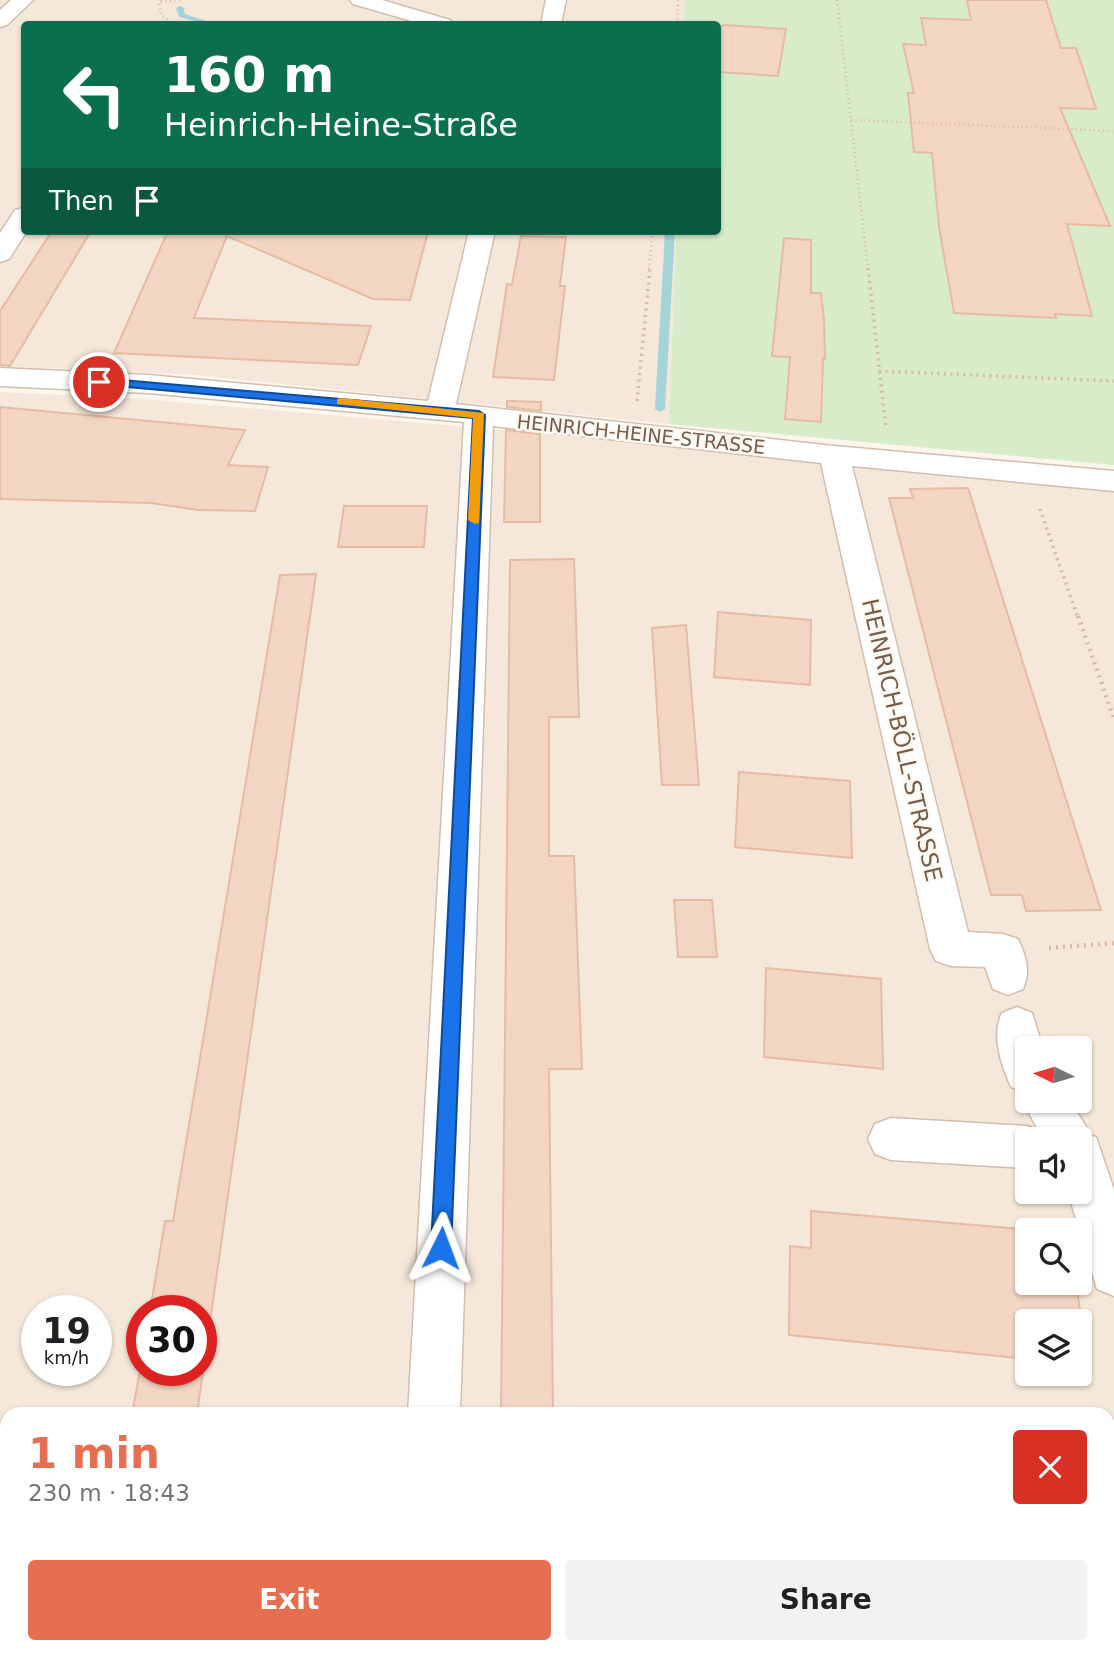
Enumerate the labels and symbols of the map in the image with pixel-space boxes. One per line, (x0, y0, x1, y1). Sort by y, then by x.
pin (69, 352, 129, 412)
street label: HEINRICH-HEINE-STRASSE (516, 410, 766, 458)
street label: HEINRICH-BÖLL-STRASSE (857, 596, 948, 884)
north arrow (1015, 1036, 1092, 1113)
position arrow (404, 1211, 478, 1285)
speed limit sign: 30 (126, 1295, 217, 1386)

